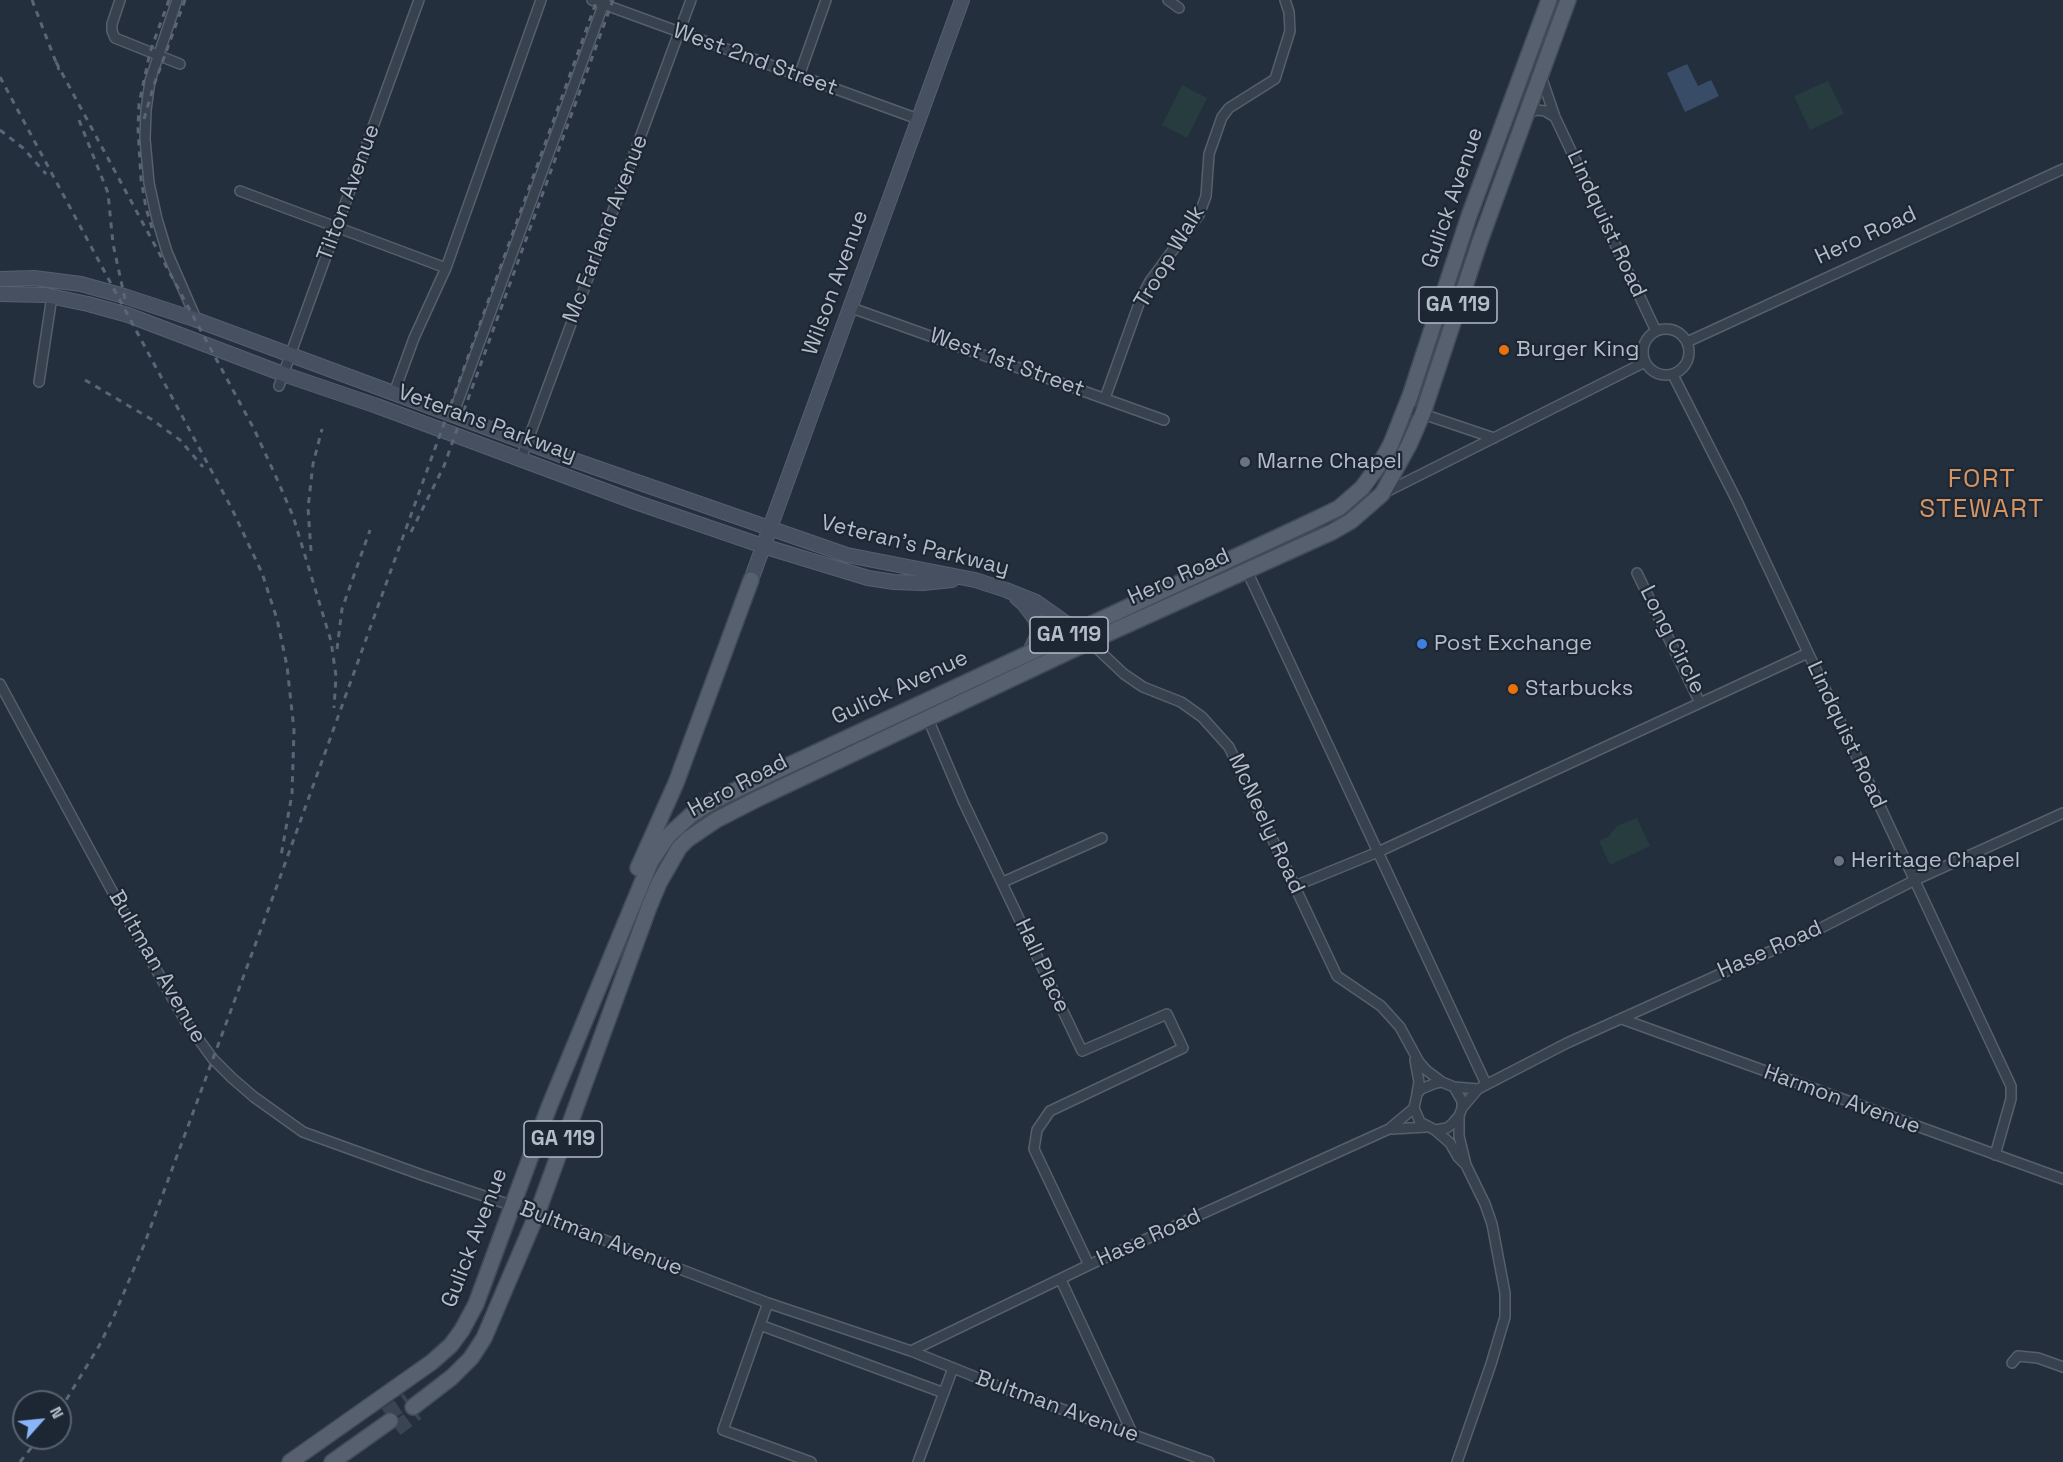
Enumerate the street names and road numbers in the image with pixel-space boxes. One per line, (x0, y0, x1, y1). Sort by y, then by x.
street label: West 2nd Street (669, 18, 841, 102)
street label: Tilton Avenue (312, 121, 386, 265)
street label: Gulick Avenue (1417, 124, 1489, 272)
street label: Mc Farland Avenue (558, 131, 654, 327)
street label: Lindquist Road (1560, 146, 1652, 302)
street label: Troop Walk (1129, 201, 1211, 313)
street label: Hero Road (1811, 201, 1921, 271)
street label: Wilson Avenue (798, 207, 874, 359)
road number: GA 119 (1419, 287, 1497, 323)
street label: West 1st Street (926, 323, 1088, 403)
street label: Veterans Parkway (394, 379, 580, 469)
street label: Veteran's Parkway (818, 510, 1012, 582)
street label: Hero Road (1124, 543, 1234, 611)
street label: Long Circle (1634, 582, 1710, 698)
road number: GA 119 (1030, 617, 1108, 653)
street label: Gulick Avenue (828, 645, 972, 731)
street label: Lindquist Road (1800, 657, 1892, 813)
street label: Hero Road (684, 749, 792, 823)
street label: McNeely Road (1222, 750, 1310, 898)
street label: Bultman Avenue (103, 886, 211, 1048)
street label: Hall Place (1009, 915, 1075, 1017)
street label: Hase Road (1714, 915, 1826, 985)
street label: Harmon Avenue (1760, 1059, 1924, 1141)
road number: GA 119 (524, 1121, 602, 1157)
street label: Gulick Avenue (436, 1165, 514, 1311)
street label: Bultman Avenue (516, 1196, 686, 1282)
street label: Hase Road (1093, 1203, 1205, 1273)
street label: Bultman Avenue (972, 1365, 1142, 1449)

